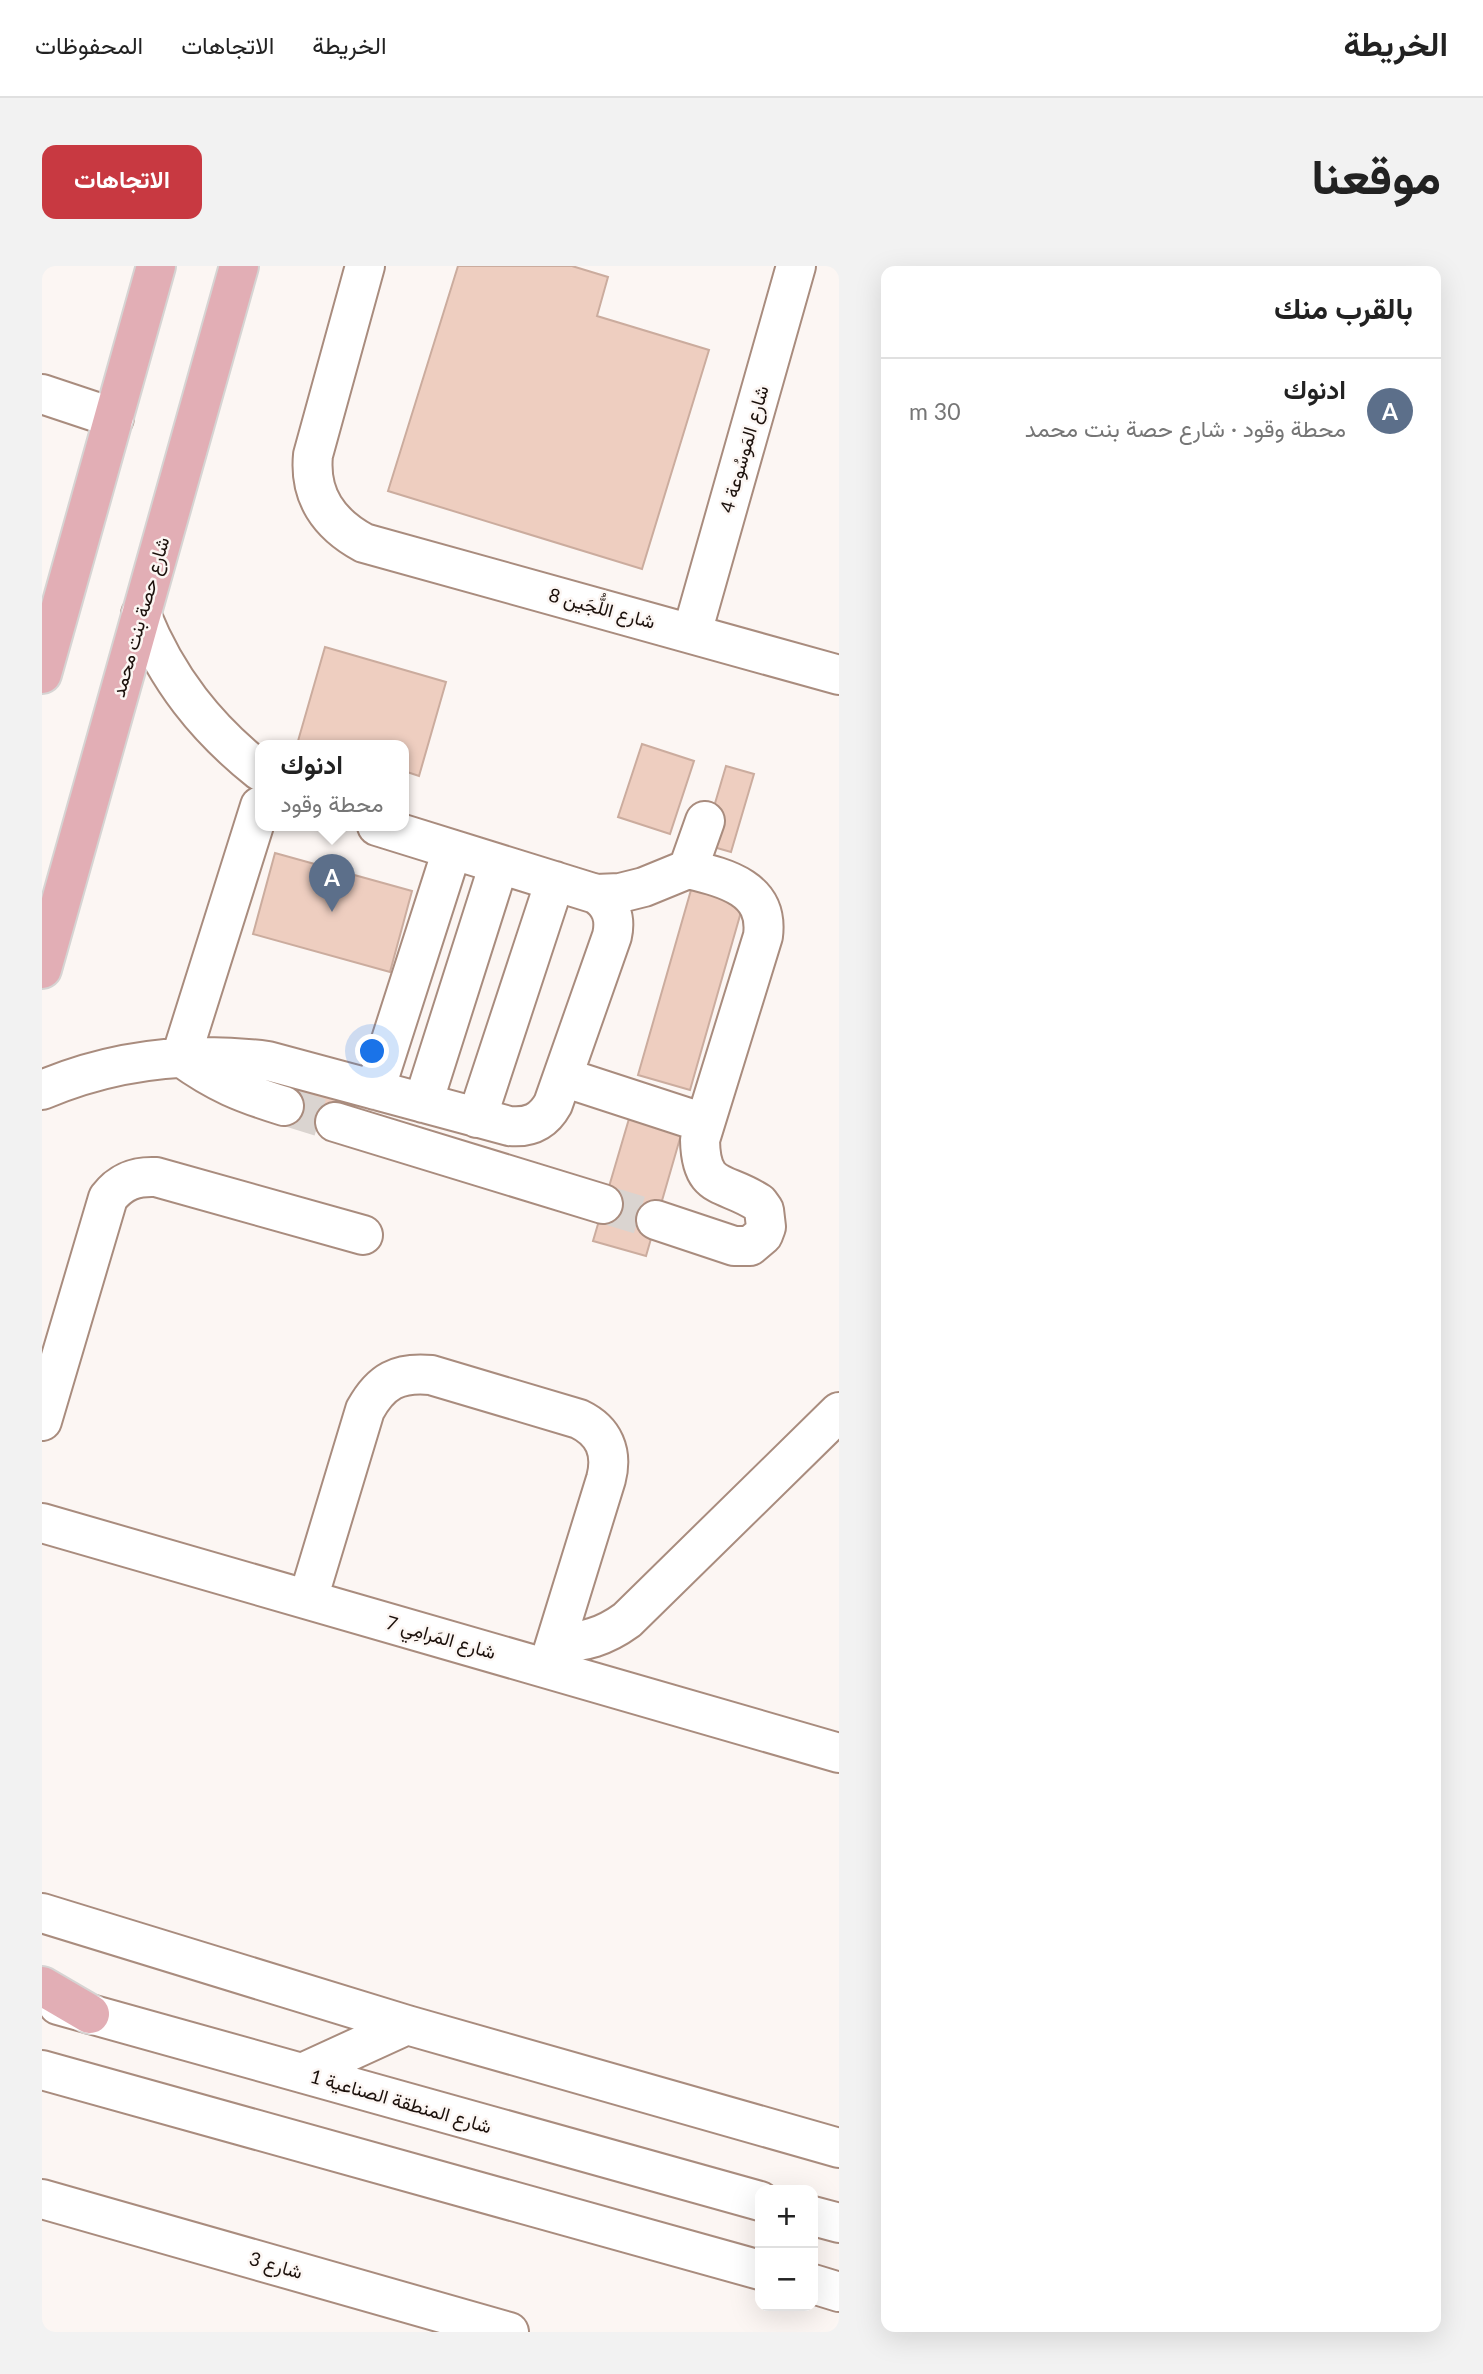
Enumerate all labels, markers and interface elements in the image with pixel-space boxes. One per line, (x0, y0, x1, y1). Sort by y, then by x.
text: الخريطة (1344, 23, 1448, 63)
text: المحفوظات (35, 30, 143, 59)
text: الاتجاهات (181, 30, 274, 59)
text: الخريطة (312, 30, 387, 59)
button: الاتجاهات (42, 145, 202, 219)
text: موقعنا (1311, 146, 1441, 204)
text: بالقرب منك (1274, 289, 1413, 325)
text: ادنوك (1283, 373, 1346, 405)
street label: شارع المَوسُوعة 4 (714, 383, 775, 516)
text: 30 m (909, 397, 961, 425)
text: A (1382, 397, 1398, 425)
text: محطة وقود · شارع حصة بنت محمد (1025, 414, 1346, 442)
street label: شارع حصة بنت محمد (106, 534, 175, 700)
street label: شارع اللُّجَين 8 (546, 579, 659, 635)
popup (255, 740, 409, 831)
text: ادنوك (280, 748, 343, 780)
text: محطة وقود (280, 789, 384, 817)
pin: A (309, 854, 355, 912)
your location (355, 1034, 389, 1068)
street label: شارع المَرامِي 7 (382, 1610, 499, 1668)
street label: شارع المنطقة الصناعية 1 (307, 2064, 494, 2139)
map controls (755, 2185, 818, 2311)
button: + (755, 2185, 818, 2248)
street label: شارع 3 (246, 2246, 305, 2285)
button: − (755, 2248, 818, 2311)

